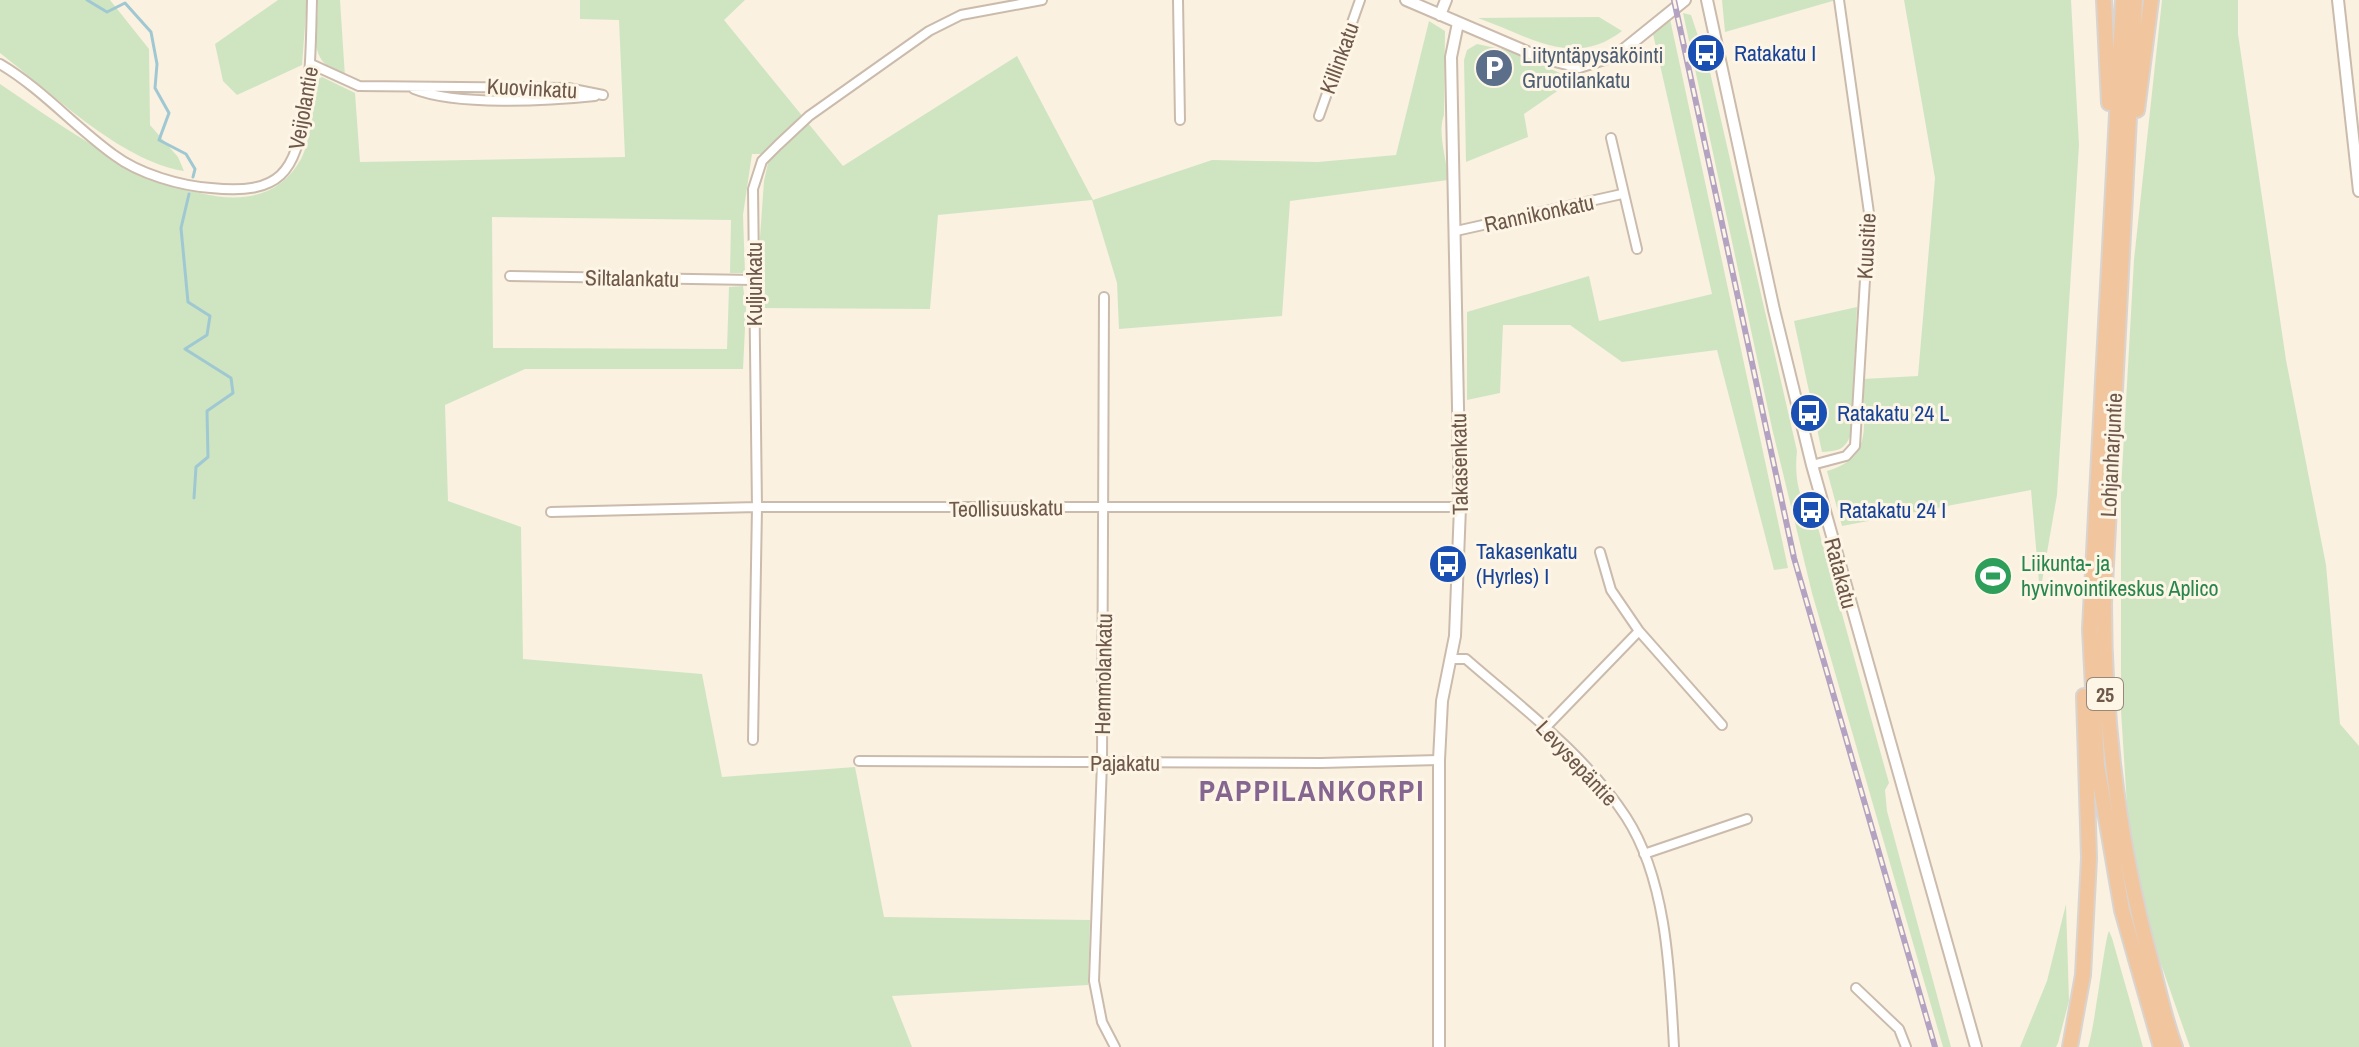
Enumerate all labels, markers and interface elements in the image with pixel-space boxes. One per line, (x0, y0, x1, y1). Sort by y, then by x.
street label: Killinkatu (1312, 18, 1366, 98)
bus stop icon: Ratakatu I (1685, 32, 1727, 74)
place label: Ratakatu I (1734, 38, 1816, 68)
place label: Liityntäpysäköinti Gruotilankatu (1522, 40, 1663, 95)
parking icon: Liityntäpysäköinti Gruotilankatu (1473, 47, 1515, 89)
street label: Veijolantie (281, 64, 325, 152)
street label: Kuovinkatu (486, 71, 578, 105)
street label: Rannikonkatu (1481, 187, 1597, 239)
street label: Kuusitie (1849, 212, 1883, 280)
street label: Kuljunkatu (739, 242, 769, 326)
street label: Siltalankatu (585, 262, 679, 294)
bus stop icon: Ratakatu 24 L (1788, 392, 1830, 434)
street label: Lohjanharjuntie (2093, 392, 2129, 518)
place label: Ratakatu 24 L (1837, 398, 1949, 428)
street label: Takasenkatu (1443, 413, 1475, 515)
bus stop icon: Ratakatu 24 I (1790, 489, 1832, 531)
street label: Teollisuuskatu (949, 492, 1063, 524)
place label: Ratakatu 24 I (1839, 495, 1946, 525)
street label: Ratakatu (1817, 534, 1865, 612)
place label: Takasenkatu (Hyrles) I (1476, 536, 1578, 591)
bus stop icon: Takasenkatu (Hyrles) I (1427, 543, 1469, 585)
place label: Liikunta- ja hyvinvointikeskus Aplico (2021, 548, 2219, 603)
sports icon: Liikunta- ja hyvinvointikeskus Aplico (1972, 555, 2014, 597)
street label: Hemmolankatu (1087, 613, 1119, 735)
road number: 25 (2087, 678, 2123, 710)
street label: Levysepäntie (1529, 714, 1625, 812)
street label: Pajakatu (1090, 748, 1160, 778)
district label: PAPPILANKORPI (1199, 770, 1425, 810)

